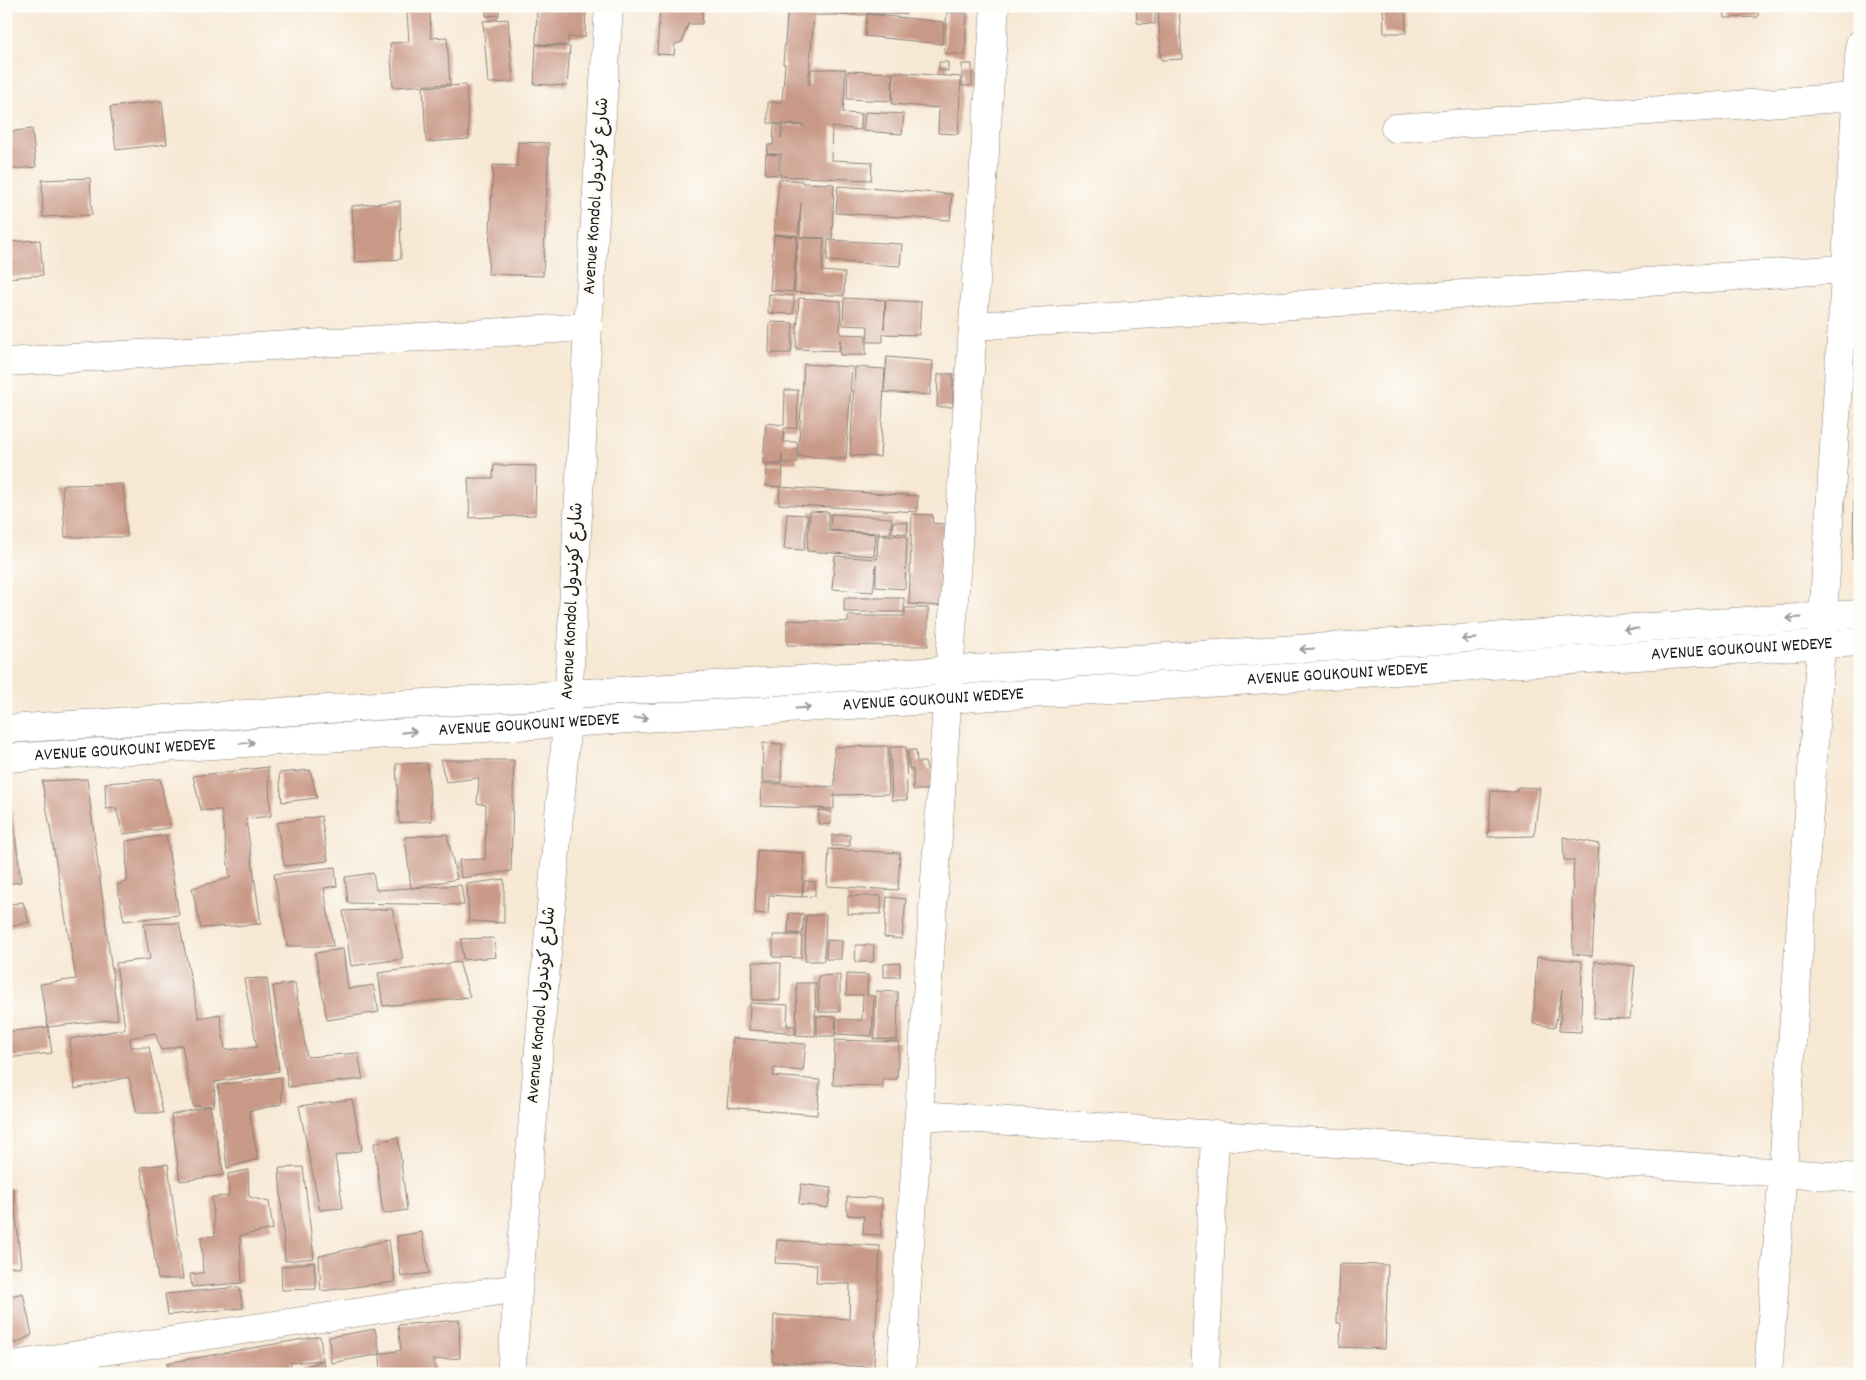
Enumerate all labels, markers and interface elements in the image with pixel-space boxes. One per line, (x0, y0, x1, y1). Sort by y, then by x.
street label: Avenue Kondol شارع كوندول (578, 97, 616, 295)
street label: Avenue Kondol شارع كوندول (555, 502, 591, 700)
one-way arrow (1786, 614, 1802, 623)
one-way arrow (1624, 624, 1640, 633)
street label: AVENUE GOUKOUNI WEDEYE (1650, 631, 1833, 668)
one-way arrow (1462, 634, 1478, 643)
one-way arrow (1299, 644, 1315, 653)
street label: AVENUE GOUKOUNI WEDEYE (1246, 657, 1429, 693)
street label: AVENUE GOUKOUNI WEDEYE (842, 682, 1025, 718)
one-way arrow (795, 703, 811, 712)
street label: AVENUE GOUKOUNI WEDEYE (438, 707, 620, 743)
one-way arrow (633, 713, 649, 722)
one-way arrow (401, 728, 417, 737)
street label: AVENUE GOUKOUNI WEDEYE (33, 732, 216, 769)
one-way arrow (239, 738, 255, 747)
street label: Avenue Kondol شارع كوندول (521, 905, 563, 1105)

